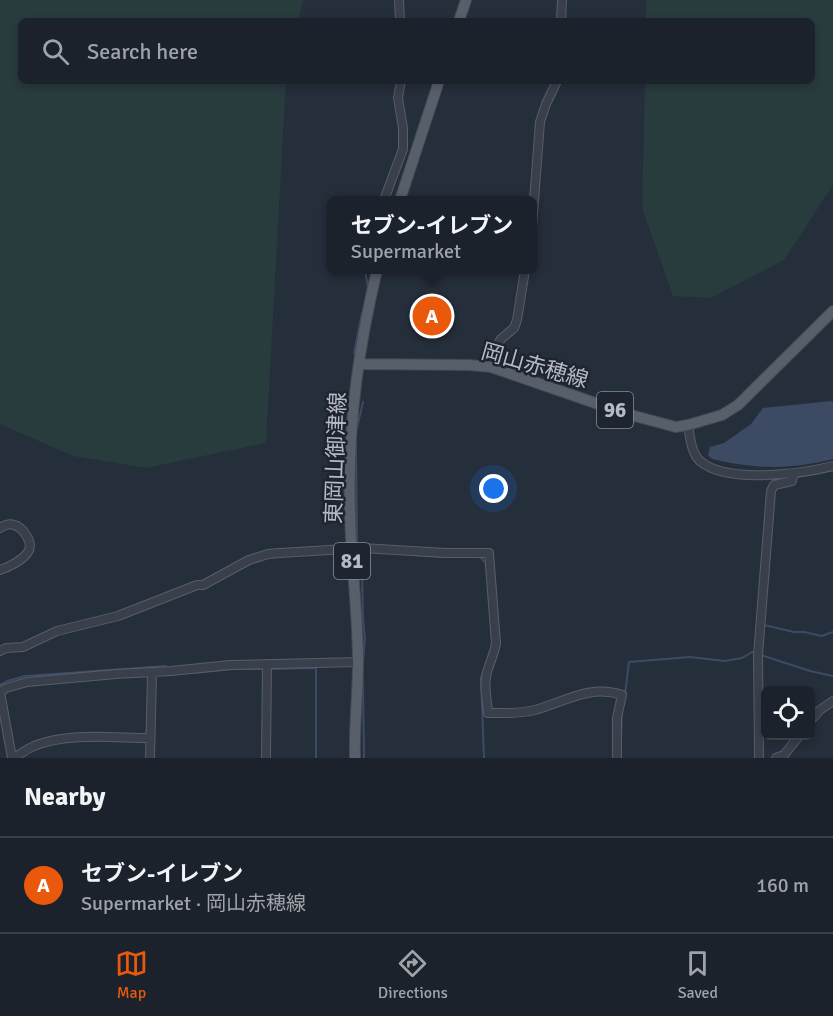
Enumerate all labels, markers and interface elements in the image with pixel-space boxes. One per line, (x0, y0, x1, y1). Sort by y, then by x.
search box (18, 18, 815, 84)
icon: search (39, 35, 72, 68)
text: Search here (87, 38, 198, 65)
popup (327, 196, 537, 274)
text: セブン-イレブン (351, 212, 513, 239)
text: Supermarket (351, 239, 461, 264)
pin: A (412, 294, 452, 338)
street label: 岡山赤穂線 (478, 337, 591, 394)
street label: 東岡山御津線 (320, 392, 351, 524)
road number: 96 (597, 392, 633, 428)
your location (479, 474, 508, 503)
road number: 81 (334, 543, 370, 579)
map controls (761, 686, 815, 740)
button: locate (761, 686, 815, 740)
text: Nearby (24, 781, 105, 813)
text: セブン-イレブン (81, 860, 243, 887)
text: A (37, 873, 50, 898)
text: 160 m (756, 873, 809, 898)
text: Supermarket · 岡山赤穂線 (81, 891, 306, 916)
tab: Map (115, 947, 148, 1003)
tab: Directions (378, 947, 448, 1003)
tab: Saved (678, 947, 718, 1003)

